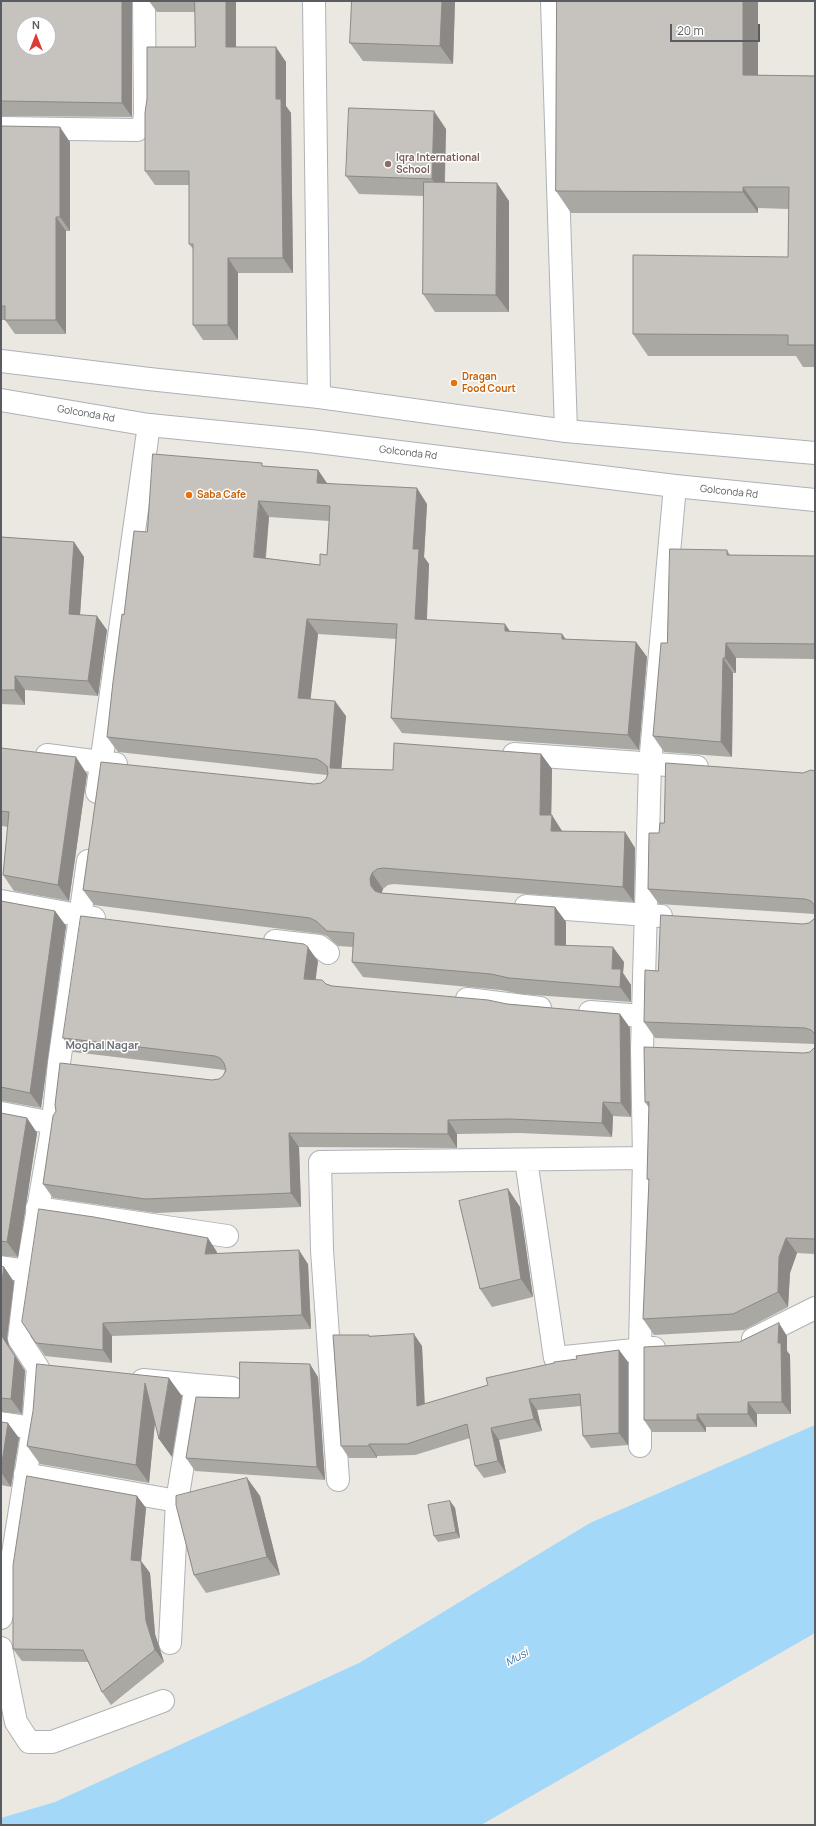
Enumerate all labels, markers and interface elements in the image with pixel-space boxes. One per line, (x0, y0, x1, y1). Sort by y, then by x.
north arrow (16, 16, 56, 56)
scale bar (672, 16, 762, 42)
text: N (32, 17, 40, 32)
text: 20 m (677, 22, 704, 39)
place label: Iqra International School (396, 152, 480, 176)
marker: Iqra International School (383, 159, 393, 169)
place label: Dragan Food Court (462, 371, 516, 394)
marker: Dragan Food Court (449, 378, 459, 388)
street label: Golconda Rd (56, 403, 116, 425)
street label: Golconda Rd (378, 443, 438, 463)
street label: Golconda Rd (699, 483, 759, 501)
place label: Saba Cafe (197, 489, 246, 501)
marker: Saba Cafe (184, 490, 194, 500)
district label: Moghal Nagar (65, 1039, 139, 1053)
water label: Musi (503, 1646, 531, 1670)

